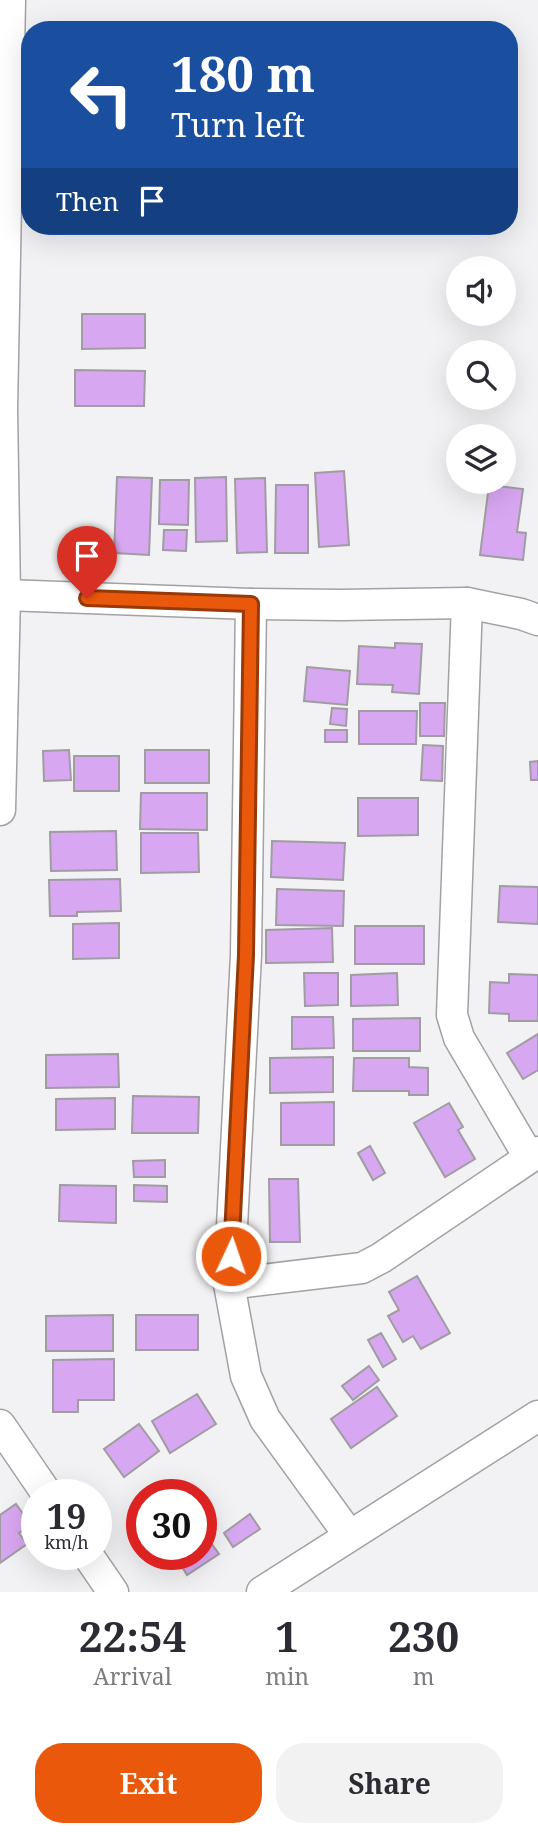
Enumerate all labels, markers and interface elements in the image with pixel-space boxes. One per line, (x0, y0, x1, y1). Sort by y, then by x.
text: 180 m (171, 40, 315, 106)
icon: left (56, 49, 147, 140)
text: Turn left (171, 103, 305, 146)
icon: arrive (133, 182, 171, 220)
text: Then (56, 183, 119, 219)
map controls (446, 256, 516, 494)
button: sound (446, 256, 516, 326)
button: search (446, 340, 516, 410)
button: layers (446, 424, 516, 494)
pin (57, 526, 117, 598)
icon: arrive (68, 537, 106, 575)
position arrow (194, 1219, 268, 1293)
speed limit sign: 30 (126, 1479, 217, 1570)
text: 19 (47, 1492, 86, 1539)
text: km/h (44, 1530, 89, 1554)
text: 22:54 (79, 1607, 186, 1664)
text: 1 (275, 1607, 299, 1664)
text: 230 (388, 1607, 459, 1664)
text: Arrival (93, 1660, 172, 1692)
text: min (265, 1660, 309, 1692)
text: m (413, 1660, 434, 1692)
button: Exit (35, 1743, 262, 1823)
button: Share (276, 1743, 503, 1823)

